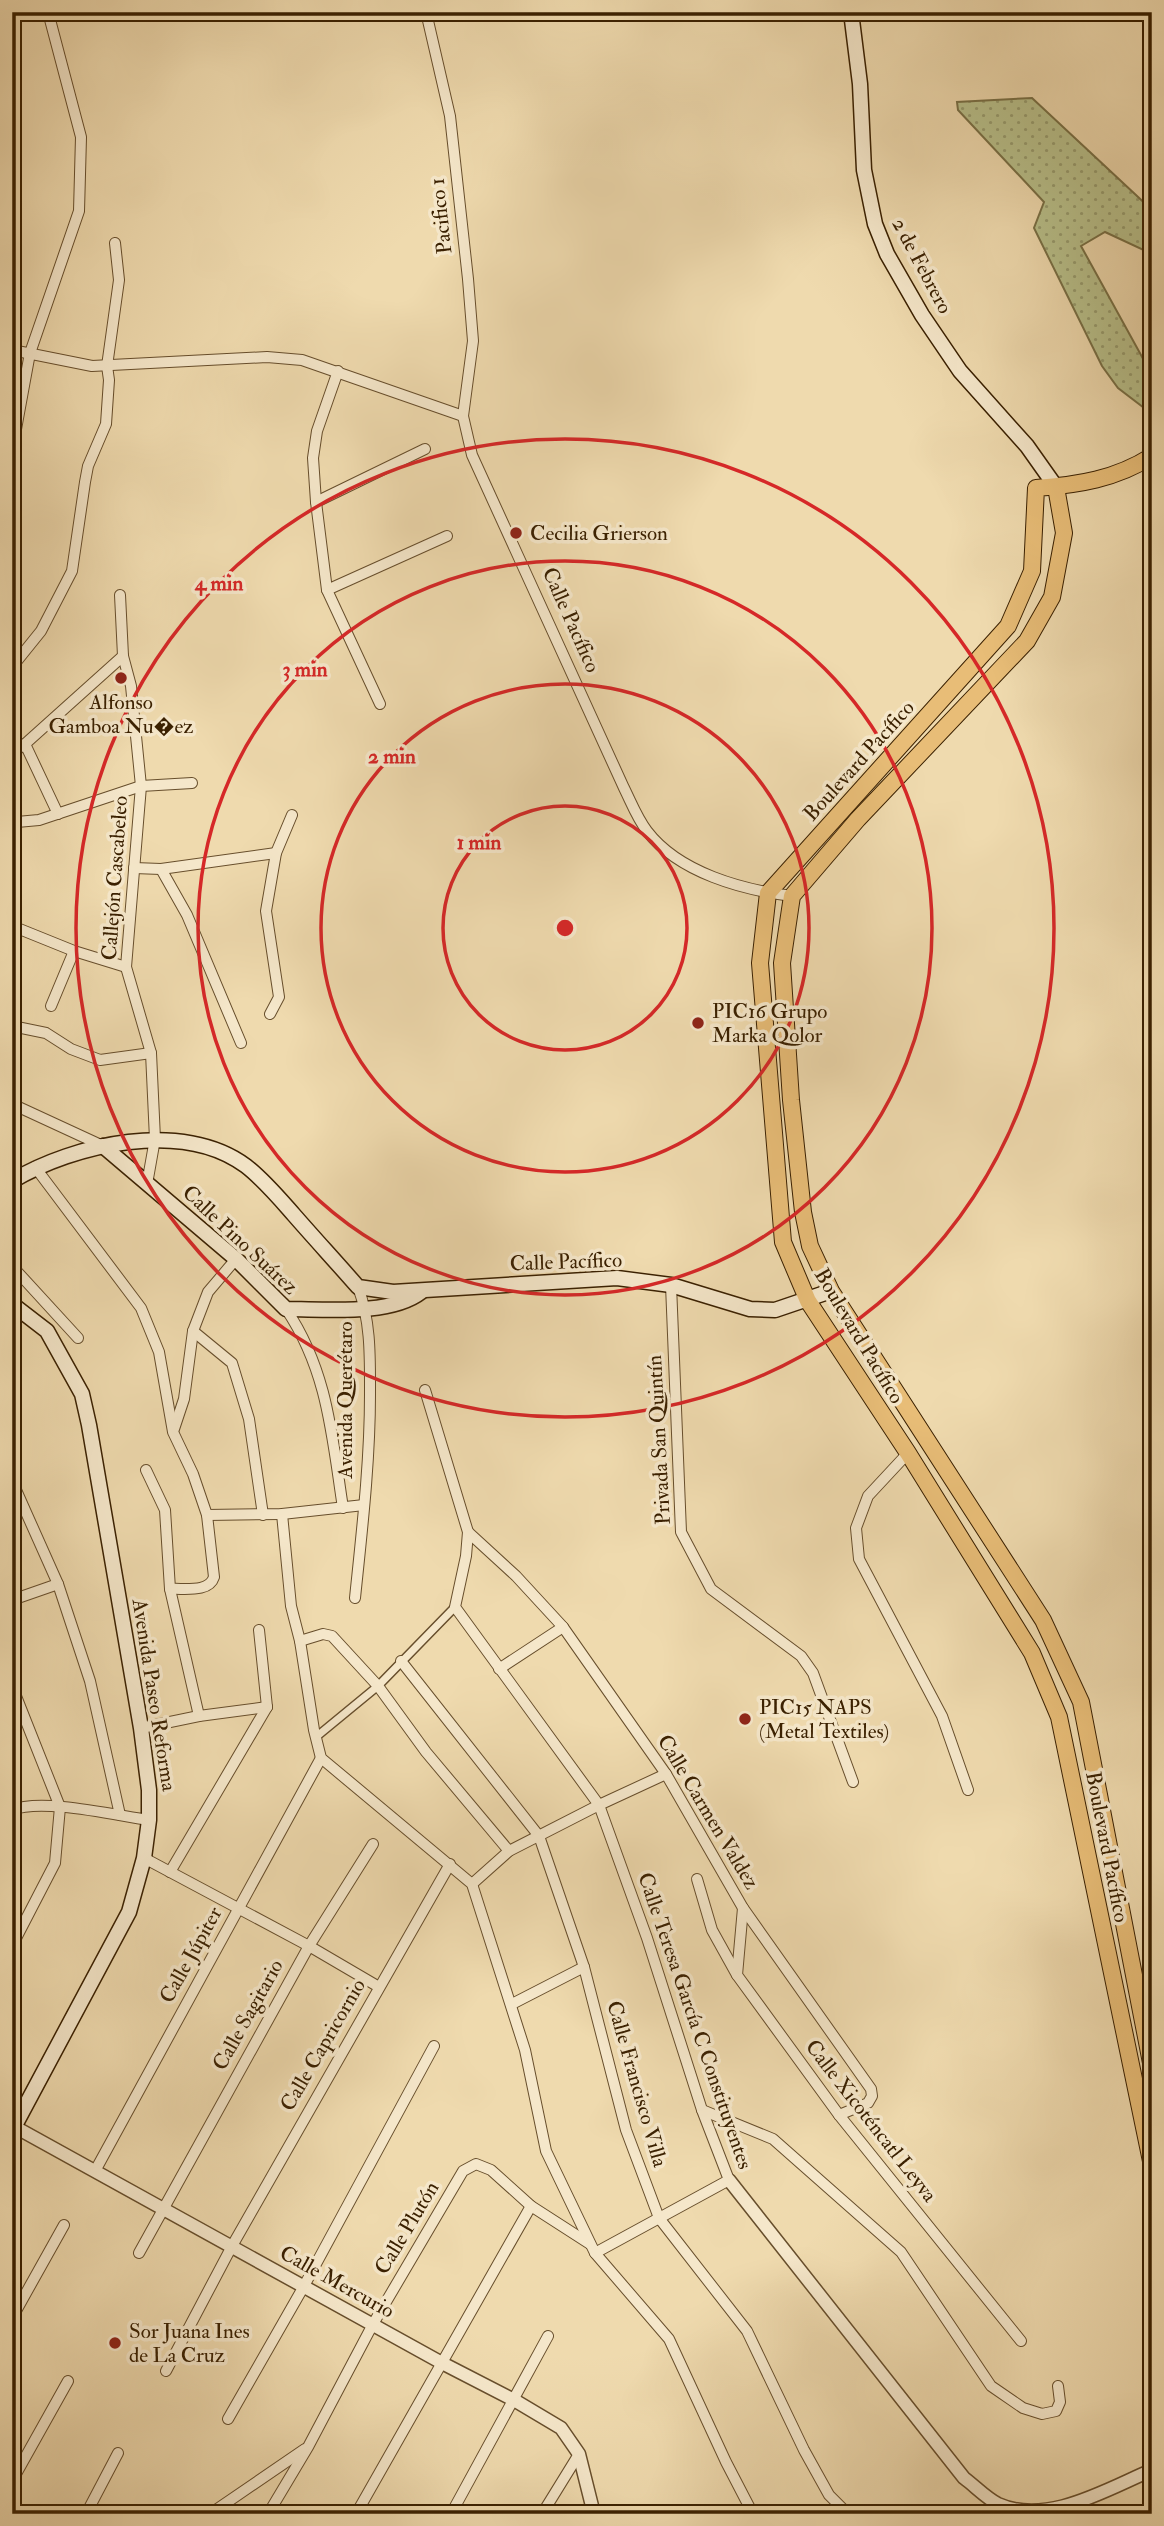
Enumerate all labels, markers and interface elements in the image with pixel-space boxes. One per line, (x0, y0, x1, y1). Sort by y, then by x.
street label: Pacifico 1 (424, 177, 458, 255)
street label: 2 de Febrero (886, 213, 958, 319)
place label: Cecilia Grierson (530, 520, 668, 547)
marker: Cecilia Grierson (508, 525, 524, 541)
street label: Calle Pacífico (536, 563, 606, 677)
text: 4 min (194, 570, 243, 597)
text: 3 min (282, 656, 328, 683)
marker: Alfonso Gamboa Nu�ez (113, 670, 129, 686)
place label: Alfonso Gamboa Nu�ez (48, 689, 194, 740)
street label: Boulevard Pacífico (798, 695, 920, 827)
text: 2 min (368, 743, 416, 770)
street label: Callejón Cascabeleo (96, 795, 134, 961)
text: 1 min (457, 829, 501, 856)
centre of rings (553, 916, 577, 940)
place label: PIC16 Grupo Marka Qolor (712, 998, 827, 1049)
marker: PIC16 Grupo Marka Qolor (690, 1015, 706, 1031)
street label: Calle Pino Suárez (176, 1179, 304, 1301)
street label: Calle Pacífico (509, 1247, 623, 1277)
street label: Boulevard Pacífico (808, 1263, 910, 1409)
street label: Avenida Querétaro (332, 1321, 359, 1480)
street label: Privada San Quintín (641, 1354, 677, 1526)
street label: Avenida Paseo Reforma (125, 1596, 183, 1793)
place label: PIC15 NAPS (Metal Textiles) (759, 1694, 889, 1745)
marker: PIC15 NAPS (Metal Textiles) (737, 1711, 753, 1727)
street label: Calle Carmen Valdez (651, 1730, 765, 1894)
street label: Boulevard Pacífico (1079, 1769, 1135, 1925)
street label: Calle Teresa García C Constituyentes (631, 1869, 759, 2173)
street label: Calle Júpiter (153, 1902, 229, 2008)
street label: Calle Sagitario (206, 1955, 290, 2075)
street label: Calle Capricornio (274, 1974, 372, 2116)
street label: Calle Francisco Villa (600, 1998, 674, 2171)
street label: Calle Xicoténcatl Leyva (799, 2034, 943, 2208)
street label: Calle Plutón (369, 2176, 445, 2279)
street label: Calle Mercurio (275, 2239, 399, 2325)
place label: Sor Juana Ines de La Cruz (129, 2318, 250, 2369)
marker: Sor Juana Ines de La Cruz (107, 2335, 123, 2351)

